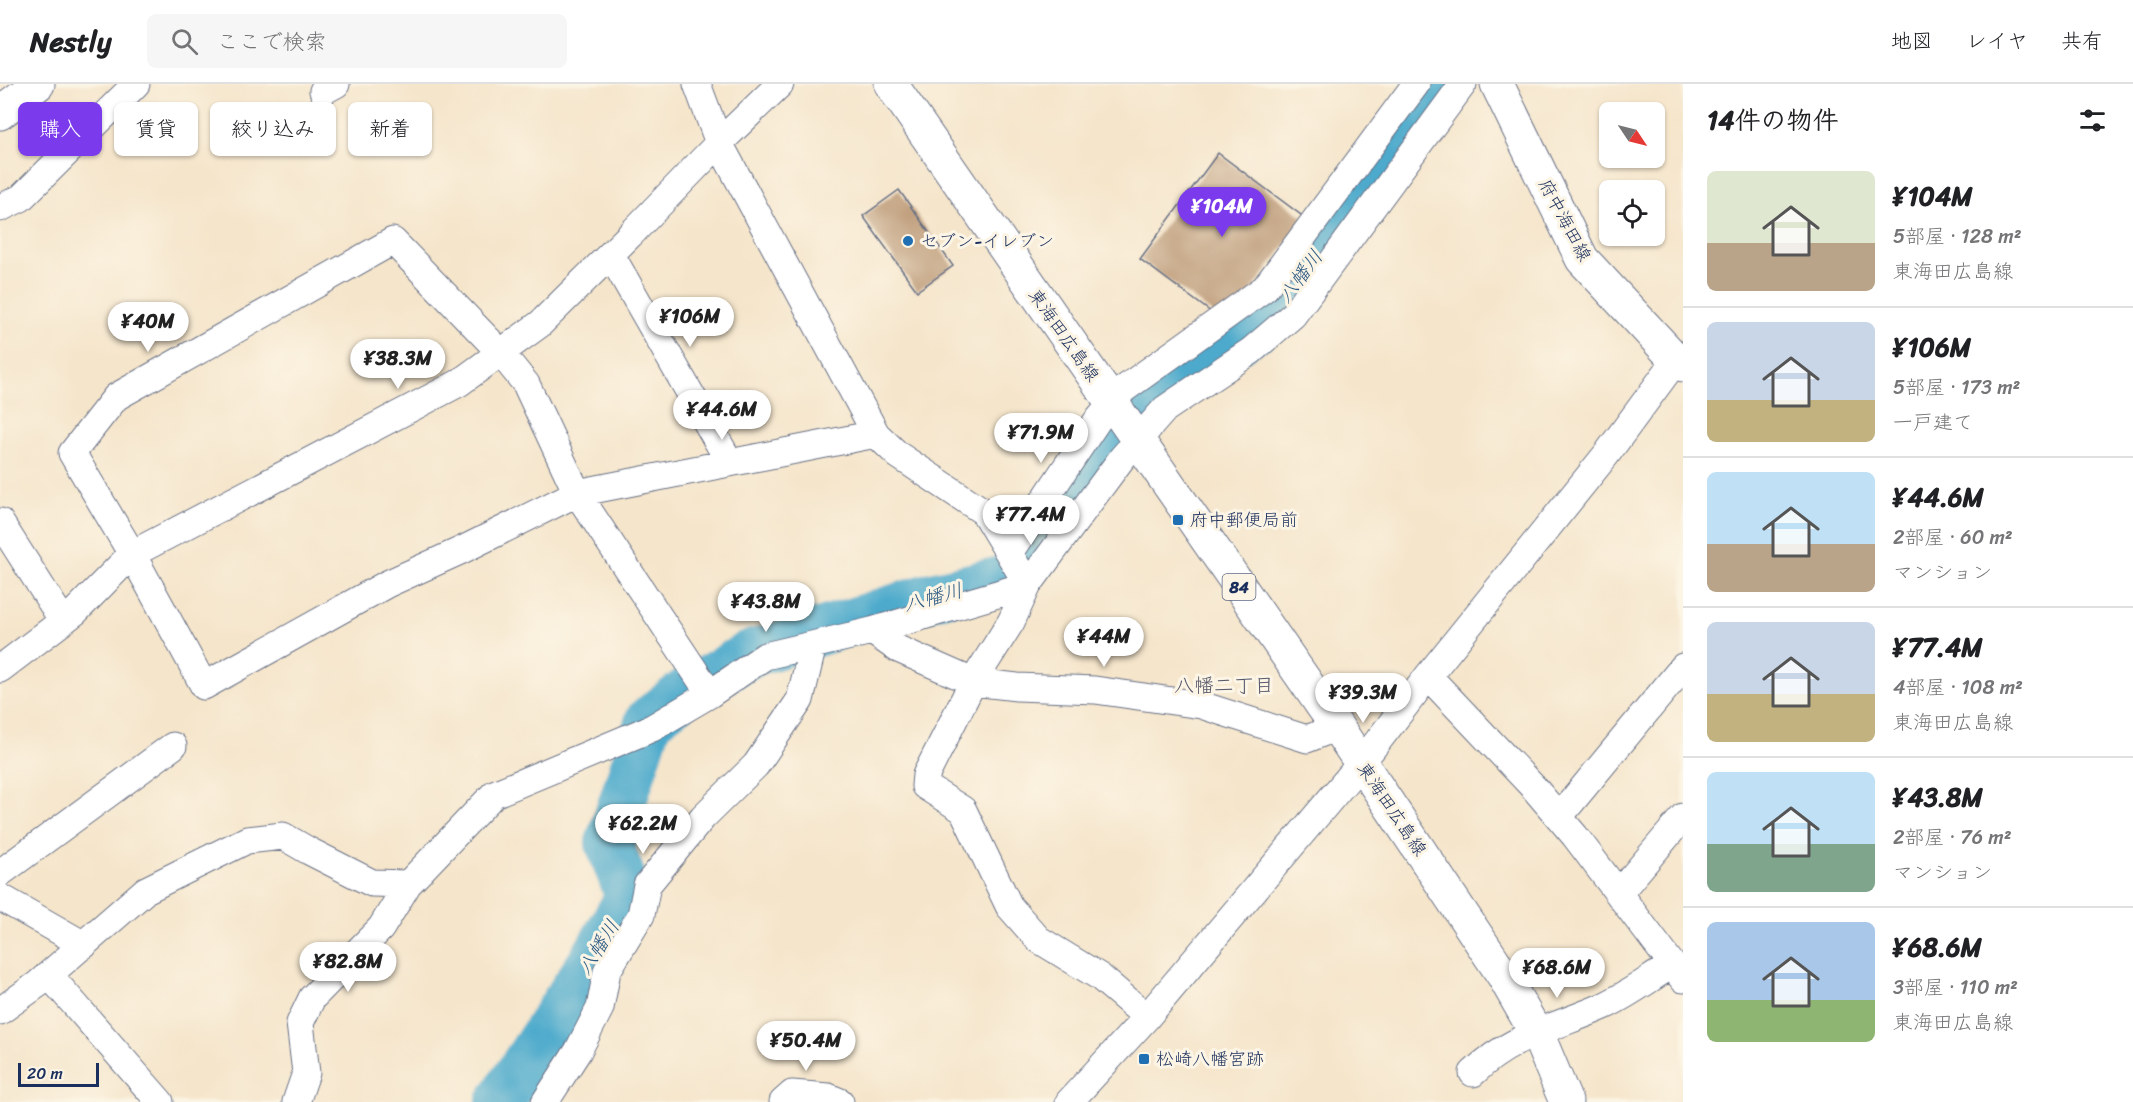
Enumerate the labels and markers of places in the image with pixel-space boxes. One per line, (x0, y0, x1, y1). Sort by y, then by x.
pin: ¥104M (1180, 187, 1264, 238)
place label: セブン-イレブン (920, 225, 1054, 257)
marker: セブン-イレブン (901, 234, 915, 248)
pin: ¥106M (648, 297, 732, 348)
pin: ¥40M (112, 302, 184, 353)
pin: ¥38.3M (349, 339, 447, 390)
pin: ¥44.6M (673, 390, 771, 441)
pin: ¥71.9M (992, 413, 1090, 464)
pin: ¥77.4M (982, 495, 1080, 546)
place label: 府中郵便局前 (1190, 504, 1298, 536)
marker: 府中郵便局前 (1171, 513, 1185, 527)
pin: ¥43.8M (717, 582, 815, 633)
pin: ¥44M (1068, 617, 1140, 668)
pin: ¥39.3M (1314, 673, 1412, 724)
pin: ¥62.2M (594, 804, 692, 855)
pin: ¥82.8M (299, 942, 397, 993)
pin: ¥68.6M (1508, 948, 1606, 999)
pin: ¥50.4M (757, 1021, 855, 1072)
place label: 松崎八幡宮跡 (1156, 1043, 1264, 1075)
marker: 松崎八幡宮跡 (1137, 1052, 1151, 1066)

